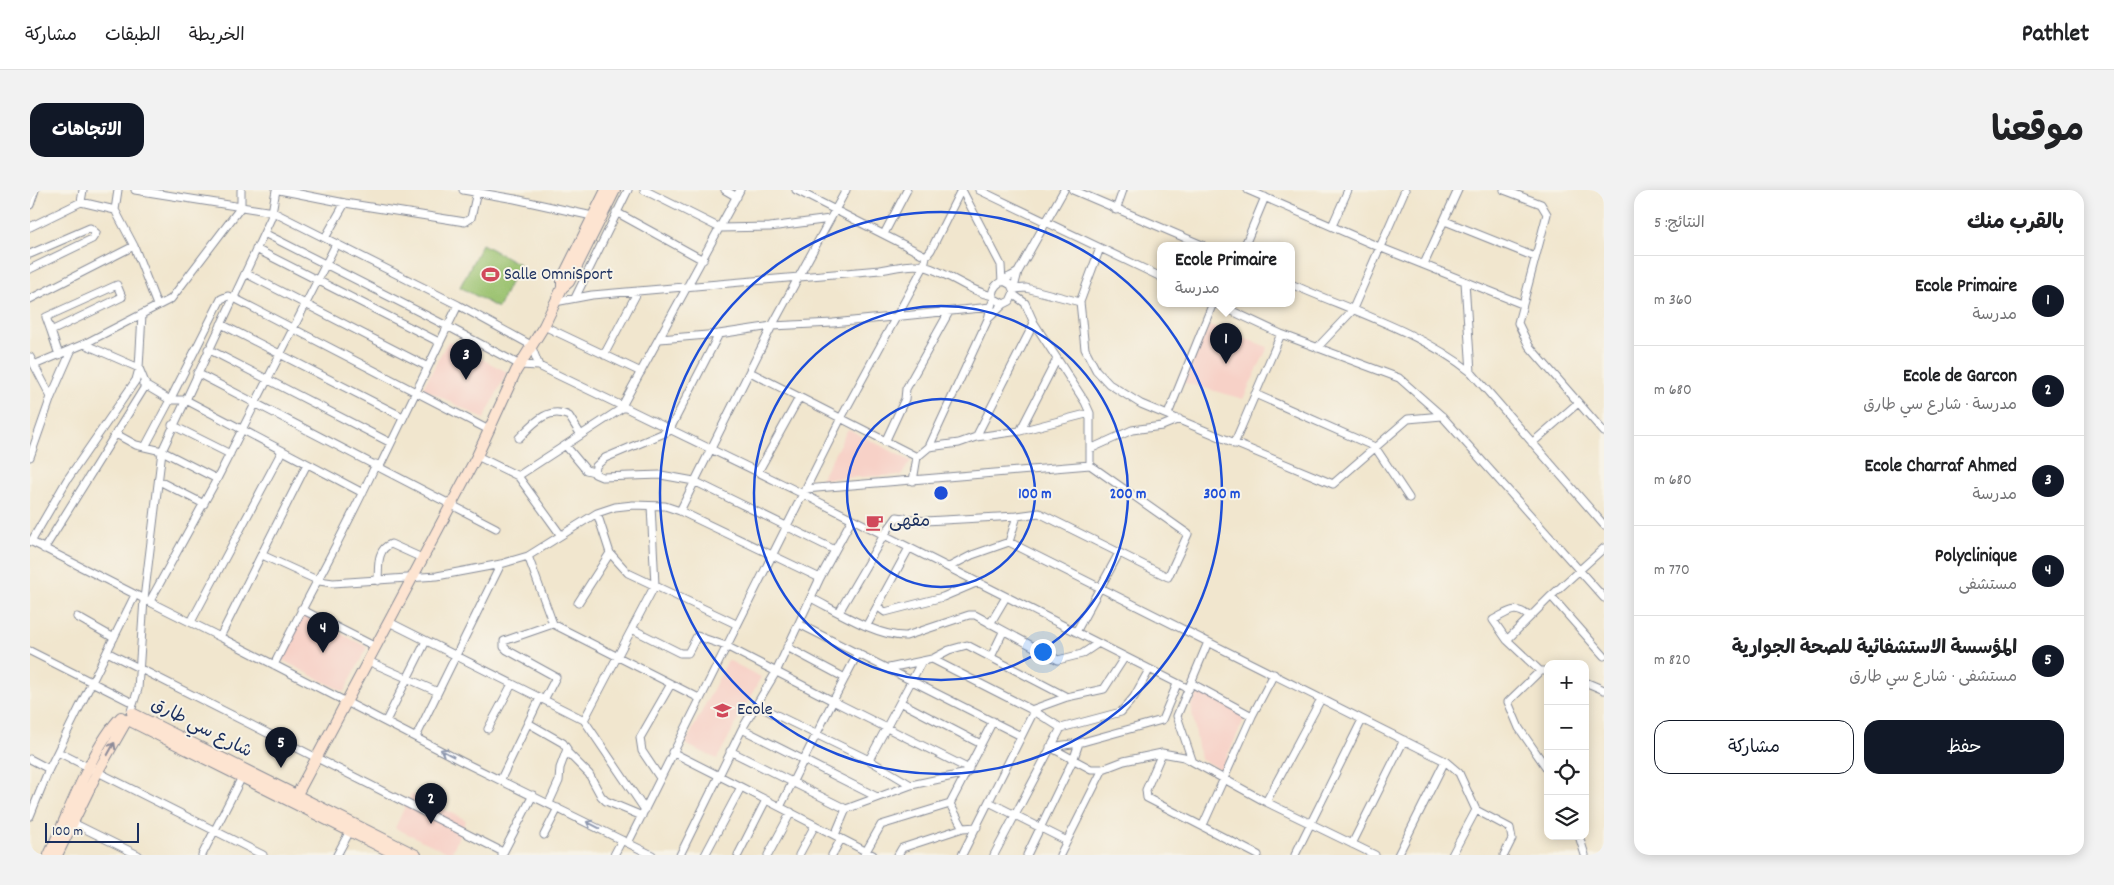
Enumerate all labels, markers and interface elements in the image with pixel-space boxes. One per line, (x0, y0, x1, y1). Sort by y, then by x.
text: Pathlet (2022, 18, 2089, 52)
text: مشاركة (25, 24, 77, 49)
text: الطبقات (105, 24, 161, 49)
text: الخريطة (189, 24, 245, 49)
button: الاتجاهات (30, 103, 144, 157)
text: موقعنا (1991, 108, 2084, 158)
text: بالقرب منك (1967, 209, 2064, 239)
text: النتائج: 5 (1654, 212, 1705, 235)
popup (1157, 242, 1295, 307)
text: Ecole Primaire (1175, 248, 1277, 275)
place label: Salle OmniSport (504, 263, 613, 288)
sports icon: Salle OmniSport (480, 265, 500, 285)
text: Ecole Primaire (1915, 274, 2017, 301)
text: مدرسة (1175, 278, 1220, 301)
text: 360 m (1654, 289, 1692, 312)
text: 1 (2046, 289, 2050, 312)
text: مدرسة (1972, 304, 2017, 327)
pin: 1 (1210, 323, 1242, 364)
pin: 3 (450, 339, 482, 380)
text: Ecole de Garcon (1903, 364, 2017, 391)
text: 680 m (1654, 379, 1692, 402)
text: 2 (2045, 379, 2052, 402)
text: مدرسة · شارع سي طارق (1863, 394, 2017, 417)
text: Ecole Charraf Ahmed (1865, 454, 2017, 481)
text: 680 m (1654, 469, 1692, 492)
text: 3 (2044, 469, 2052, 492)
centre of rings (932, 484, 950, 502)
text: 100 m (1018, 484, 1052, 506)
text: 200 m (1110, 484, 1146, 506)
text: 300 m (1204, 484, 1240, 506)
text: مدرسة (1972, 484, 2017, 507)
place label: مقهى (889, 510, 930, 535)
cafe icon: مقهى (865, 512, 885, 532)
text: Polyclinique (1935, 544, 2017, 571)
text: 770 m (1654, 559, 1690, 582)
text: 4 (2045, 559, 2051, 582)
text: مستشفى (1958, 574, 2017, 597)
pin: 4 (307, 612, 339, 653)
text: المؤسسة الاستشفائية للصحة الجوارية (1732, 636, 2017, 663)
your location (1030, 639, 1056, 665)
text: 820 m (1654, 649, 1691, 672)
text: 5 (2044, 649, 2052, 672)
map controls (1544, 660, 1589, 840)
button: + (1544, 660, 1589, 705)
text: مستشفى · شارع سي طارق (1849, 666, 2017, 689)
street label: شارع سي طارق (146, 693, 256, 766)
place label: Ecole (737, 698, 773, 723)
school or university icon: Ecole (713, 700, 733, 720)
button: − (1544, 705, 1589, 750)
button: مشاركة (1654, 720, 1854, 774)
button: حفظ (1864, 720, 2064, 774)
pin: 5 (265, 727, 297, 768)
one-way arrow (106, 742, 116, 757)
one-way arrow (440, 748, 455, 757)
button: locate (1544, 750, 1589, 795)
pin: 2 (415, 783, 447, 824)
button: layers (1544, 795, 1589, 840)
scale bar (45, 820, 139, 843)
one-way arrow (586, 820, 601, 829)
text: 100 m (52, 822, 83, 842)

